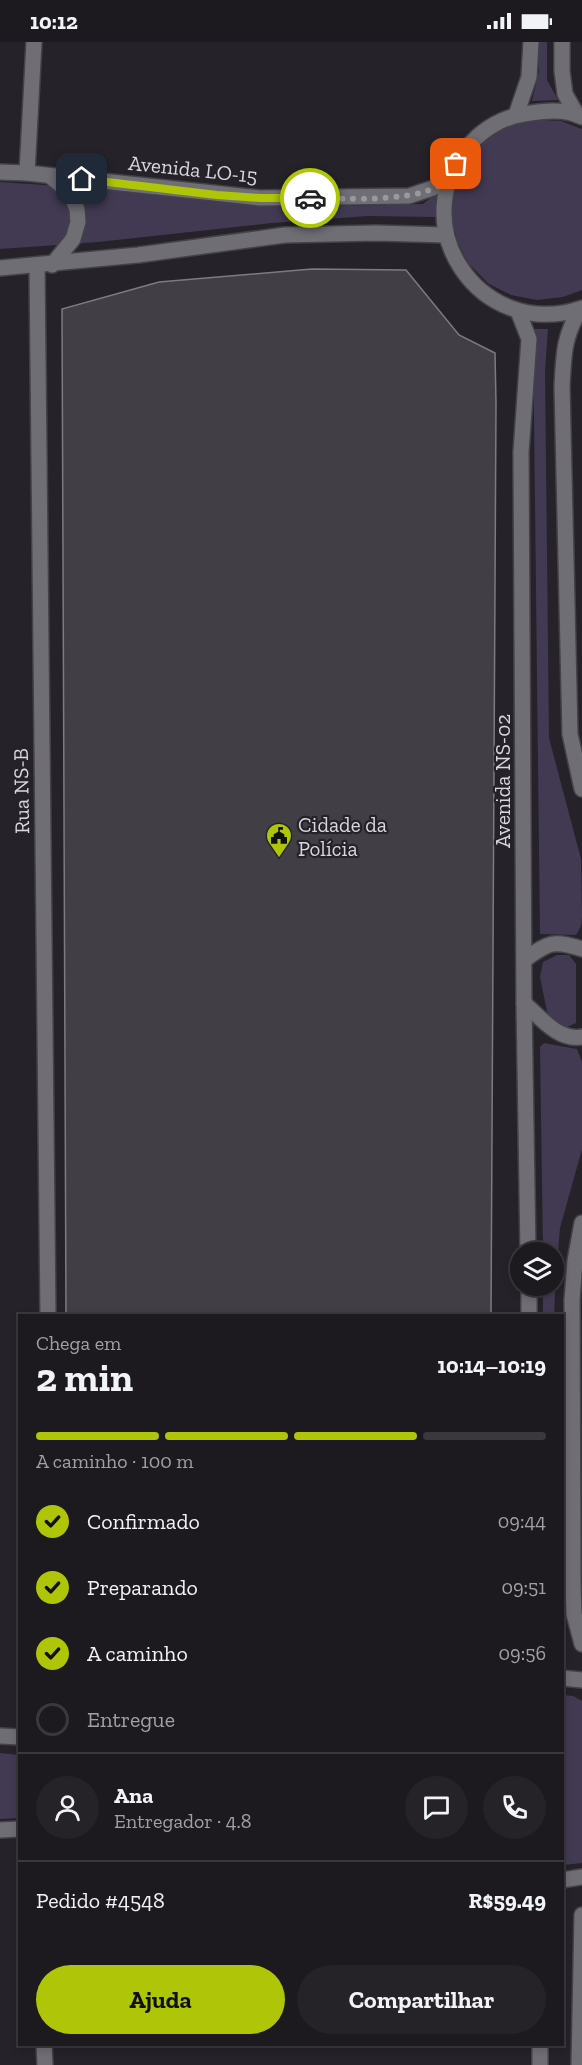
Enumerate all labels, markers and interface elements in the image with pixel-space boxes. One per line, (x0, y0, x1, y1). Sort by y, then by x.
text: 10:12 (30, 8, 78, 35)
pin (430, 138, 481, 189)
icon: bag (439, 147, 472, 180)
street label: Avenida LO-15 (127, 150, 259, 188)
pin (56, 153, 107, 204)
icon: home (65, 162, 98, 195)
courier (280, 168, 340, 228)
icon: car (294, 182, 327, 215)
street label: Avenida NS-02 (490, 714, 515, 848)
street label: Rua NS-B (8, 748, 34, 834)
place label: Cidade da Polícia (298, 812, 387, 861)
public building icon: Cidade da Polícia (264, 821, 294, 859)
map controls (510, 1242, 564, 1296)
button: layers (510, 1242, 564, 1296)
text: Chega em (36, 1331, 121, 1355)
text: 10:14–10:19 (437, 1352, 546, 1379)
text: 2 min (36, 1354, 133, 1401)
text: A caminho · 100 m (36, 1449, 194, 1473)
icon: check (36, 1505, 69, 1538)
text: Confirmado (87, 1508, 200, 1535)
text: 09:44 (498, 1509, 546, 1533)
icon: check (36, 1571, 69, 1604)
text: Preparando (87, 1574, 198, 1601)
text: 09:51 (501, 1575, 546, 1599)
icon: check (36, 1637, 69, 1670)
text: A caminho (87, 1640, 188, 1667)
text: 09:56 (499, 1641, 546, 1665)
text: Entregue (87, 1706, 175, 1733)
button: person (36, 1776, 99, 1839)
button: chat (405, 1776, 468, 1839)
button: phone (483, 1776, 546, 1839)
text: Ana (114, 1782, 153, 1809)
text: Entregador · 4.8 (114, 1809, 252, 1833)
text: Pedido #4548 (36, 1887, 165, 1914)
text: R$59.49 (469, 1887, 546, 1914)
button: Ajuda (36, 1965, 285, 2034)
button: Compartilhar (297, 1965, 546, 2034)

